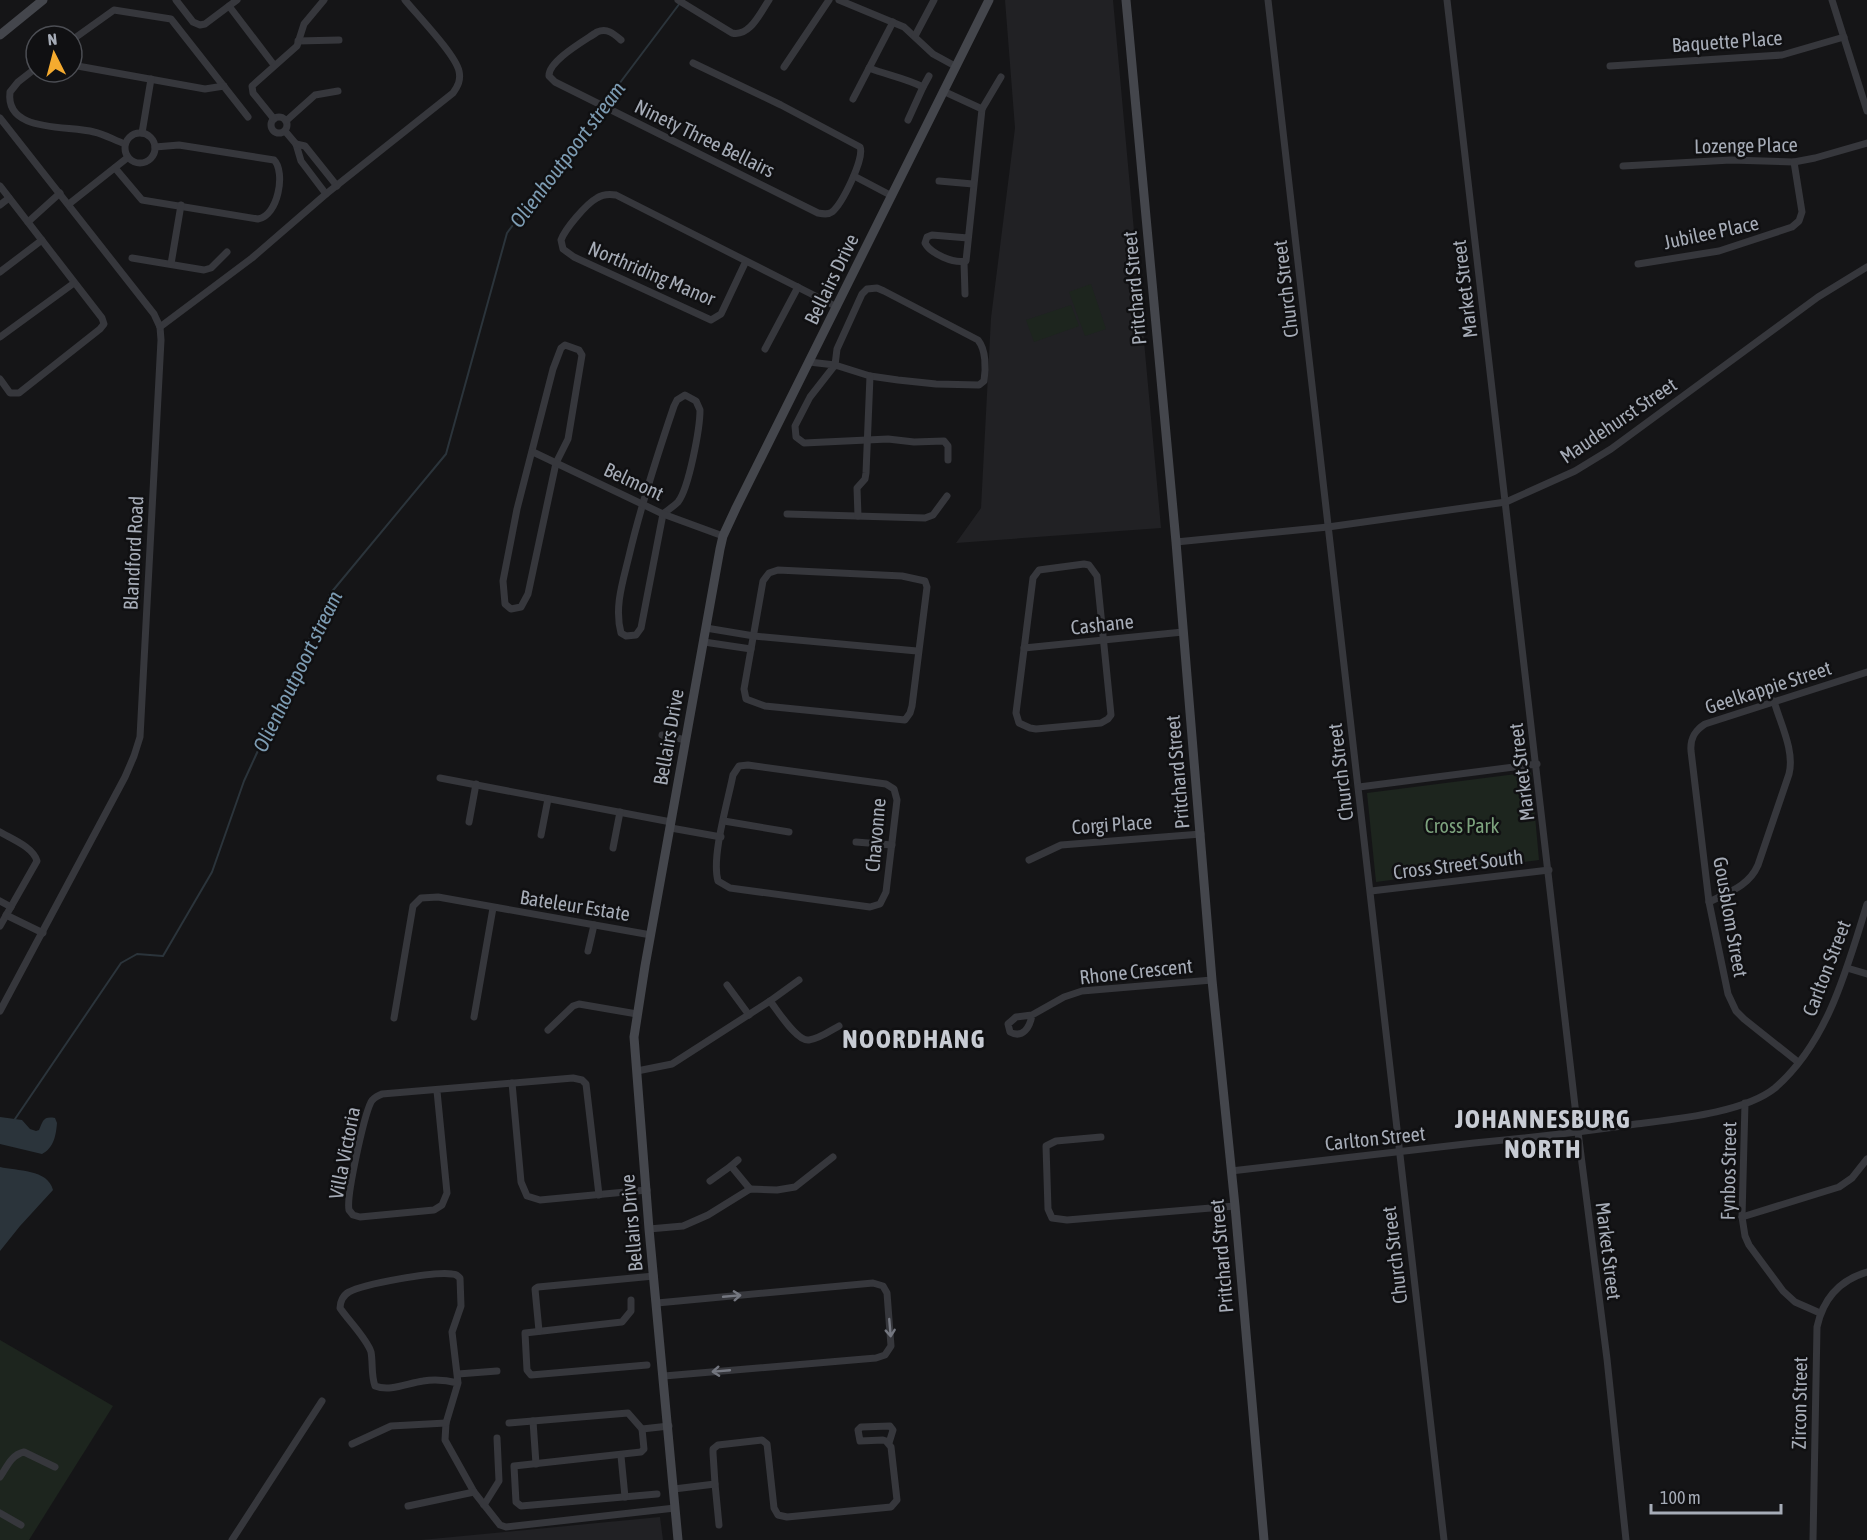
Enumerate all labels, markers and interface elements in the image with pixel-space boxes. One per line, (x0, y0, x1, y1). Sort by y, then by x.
north arrow (24, 24, 84, 84)
street label: Baquette Place (1671, 26, 1783, 56)
text: N (47, 30, 58, 49)
water label: Olienhoutpoort stream (504, 76, 630, 232)
street label: Ninety Three Bellairs (631, 94, 779, 182)
street label: Lozenge Place (1694, 133, 1798, 157)
street label: Jubilee Place (1661, 211, 1761, 253)
street label: Bellairs Drive (799, 230, 863, 328)
street label: Pritchard Street (1118, 230, 1150, 346)
street label: Northriding Manor (585, 236, 720, 311)
street label: Church Street (1268, 239, 1302, 339)
street label: Market Street (1447, 239, 1481, 339)
street label: Maudehurst Street (1555, 372, 1681, 467)
street label: Belmont (601, 457, 668, 505)
street label: Blandford Road (119, 495, 147, 611)
water label: Olienhoutpoort stream (248, 587, 346, 755)
street label: Cashane (1069, 609, 1135, 639)
street label: Geelkappie Street (1702, 656, 1834, 718)
street label: Bellairs Drive (648, 687, 688, 787)
street label: Pritchard Street (1161, 714, 1193, 830)
street label: Church Street (1323, 722, 1357, 822)
street label: Market Street (1504, 722, 1538, 822)
street label: Chavonne (860, 797, 890, 873)
street label: Corgi Place (1071, 810, 1153, 838)
park label: Cross Park (1425, 814, 1499, 837)
street label: Cross Street South (1392, 845, 1524, 883)
street label: Gousblom Street (1709, 855, 1753, 979)
street label: Bateleur Estate (518, 885, 632, 925)
street label: Carlton Street (1797, 917, 1855, 1019)
street label: Rhone Crescent (1078, 954, 1194, 988)
district label: NOORDHANG (842, 1024, 986, 1054)
district label: JOHANNESBURG NORTH (1454, 1104, 1631, 1164)
street label: Villa Victoria (324, 1105, 364, 1201)
street label: Carlton Street (1324, 1121, 1427, 1155)
street label: Fynbos Street (1716, 1121, 1740, 1220)
street label: Bellairs Drive (615, 1173, 647, 1273)
street label: Pritchard Street (1205, 1198, 1237, 1314)
street label: Market Street (1592, 1201, 1626, 1301)
street label: Church Street (1377, 1205, 1411, 1305)
one-way arrow (721, 1290, 741, 1301)
one-way arrow (884, 1318, 895, 1338)
street label: Zircon Street (1787, 1356, 1811, 1450)
one-way arrow (711, 1366, 731, 1377)
scale bar (1651, 1477, 1782, 1515)
text: 100 m (1660, 1487, 1701, 1508)

